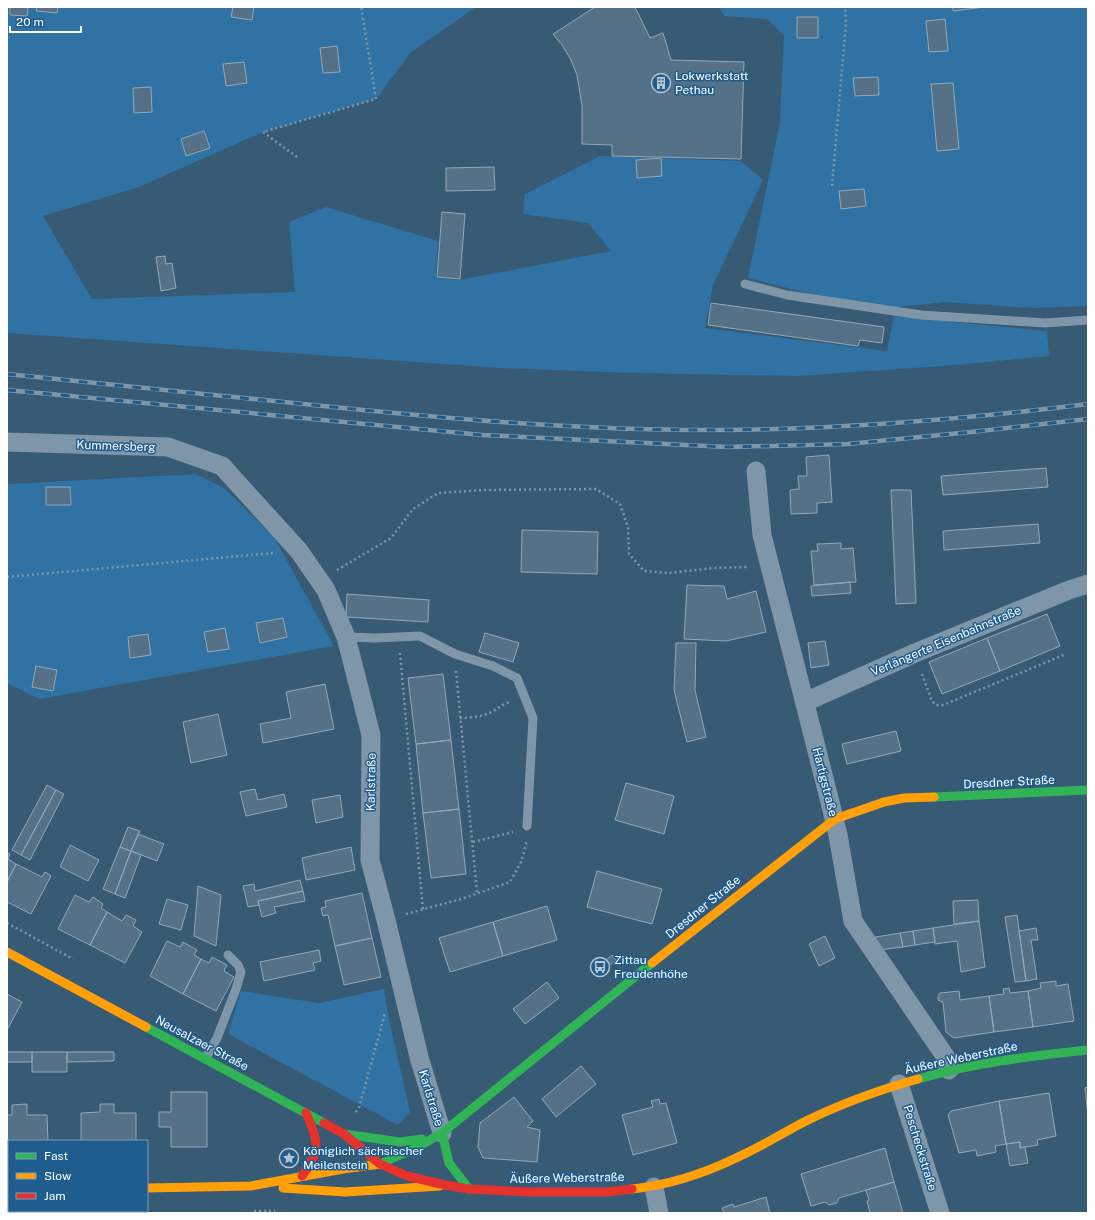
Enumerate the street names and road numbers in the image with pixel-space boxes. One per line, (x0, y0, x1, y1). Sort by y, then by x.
street label: Kummersberg (76, 438, 156, 454)
street label: Verlängerte Eisenbahnstraße (869, 603, 1023, 679)
street label: Hartigstraße (810, 746, 840, 818)
street label: Karlstraße (363, 752, 379, 811)
street label: Dresdner Straße (963, 773, 1055, 791)
street label: Dresdner Straße (663, 873, 743, 941)
street label: Neusalzaer Straße (153, 1013, 251, 1074)
street label: Äußere Weberstraße (903, 1039, 1019, 1077)
street label: Karlstraße (416, 1068, 446, 1128)
street label: Pescheckstraße (900, 1103, 940, 1193)
street label: Äußere Weberstraße (509, 1170, 625, 1186)

